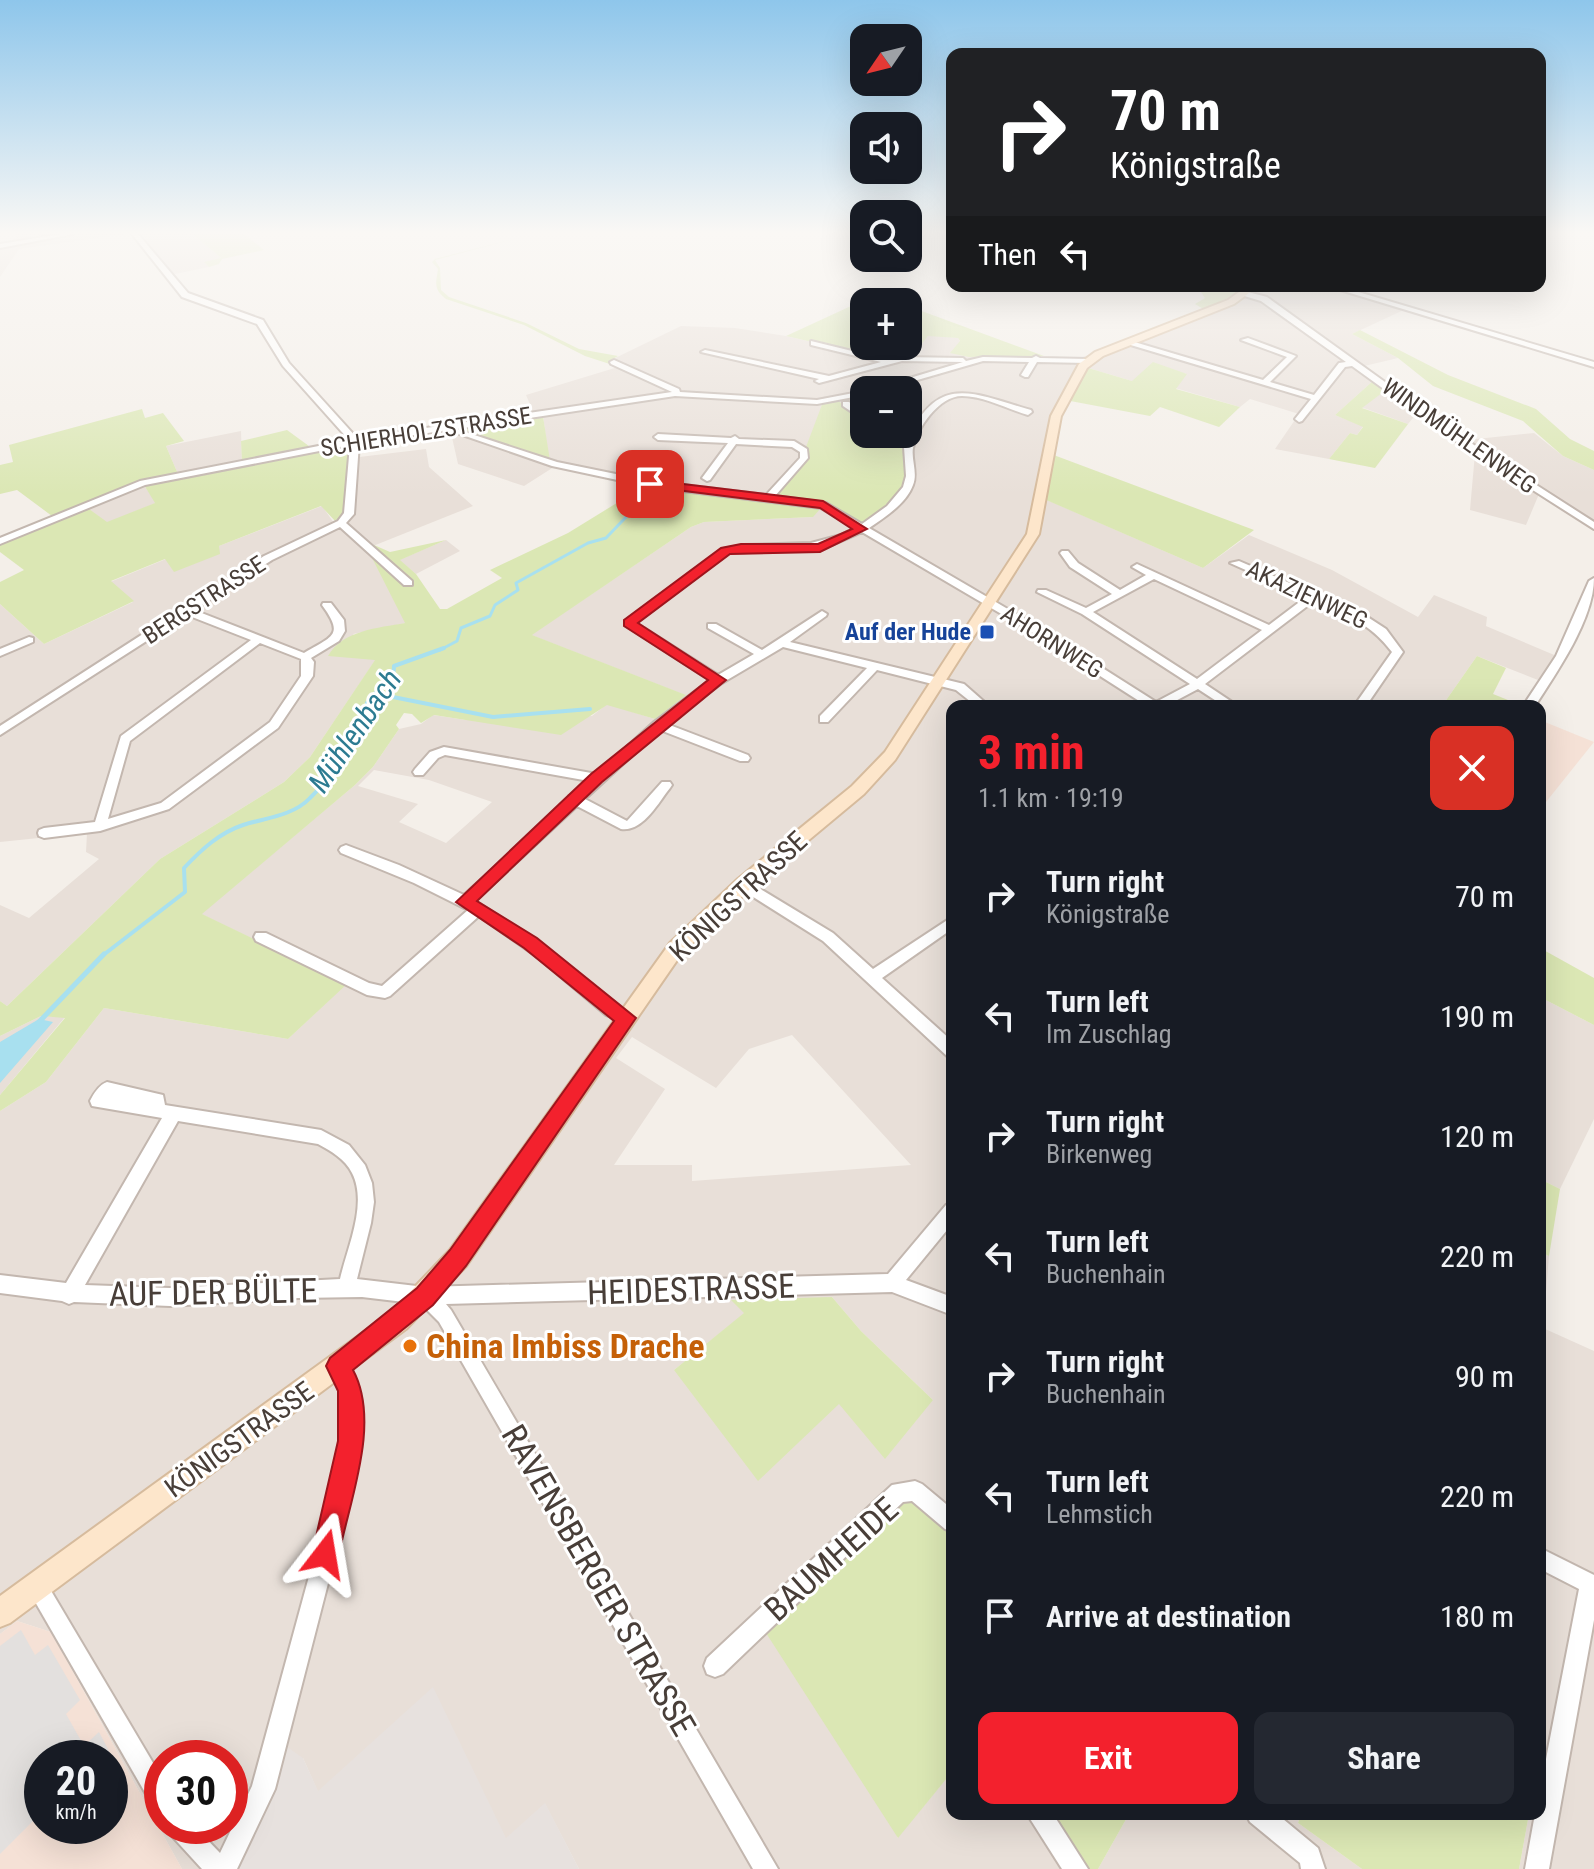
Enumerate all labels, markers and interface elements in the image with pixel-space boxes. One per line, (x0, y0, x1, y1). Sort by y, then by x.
north arrow (850, 24, 922, 96)
map controls (850, 24, 922, 448)
text: 70 m (1110, 78, 1221, 144)
icon: right (978, 80, 1082, 184)
button: sound (850, 112, 922, 184)
text: Königstraße (1110, 145, 1281, 187)
button: search (850, 200, 922, 272)
icon: left (1053, 232, 1097, 276)
text: Then (978, 237, 1037, 272)
button: + (850, 288, 922, 360)
street label: WINDMÜHLENWEG (1376, 372, 1542, 500)
button: − (850, 376, 922, 448)
street label: SCHIERHOLZSTRASSE (319, 401, 534, 463)
pin (616, 450, 684, 518)
icon: arrive (628, 462, 672, 506)
street label: BERGSTRASSE (138, 550, 271, 650)
street label: AKAZIENWEG (1242, 555, 1372, 635)
street label: AHORNWEG (996, 600, 1108, 684)
place label: Auf der Hude (845, 618, 971, 646)
marker: Auf der Hude (978, 623, 996, 641)
water label: Mühlenbach (301, 663, 408, 799)
text: 3 min (978, 724, 1085, 781)
button: close (1430, 726, 1514, 810)
text: 1.1 km · 19:19 (978, 783, 1123, 813)
street label: KÖNIGSTRASSE (663, 824, 814, 968)
text: Turn right (1046, 864, 1164, 899)
icon: right (978, 874, 1022, 918)
text: 70 m (1455, 879, 1514, 914)
text: Königstraße (1046, 899, 1169, 929)
text: Turn left (1046, 984, 1149, 1019)
icon: left (978, 994, 1022, 1038)
text: 190 m (1440, 999, 1514, 1034)
text: Im Zuschlag (1046, 1019, 1172, 1049)
text: Turn right (1046, 1104, 1164, 1139)
icon: right (978, 1114, 1022, 1158)
text: 120 m (1440, 1119, 1514, 1154)
text: Birkenweg (1046, 1139, 1152, 1169)
text: Turn left (1046, 1224, 1149, 1259)
icon: left (978, 1234, 1022, 1278)
text: 220 m (1440, 1239, 1514, 1274)
text: Buchenhain (1046, 1259, 1166, 1289)
street label: HEIDESTRASSE (586, 1265, 796, 1313)
street label: AUF DER BÜLTE (108, 1270, 318, 1314)
place label: China Imbiss Drache (426, 1326, 704, 1366)
marker: China Imbiss Drache (401, 1337, 419, 1355)
text: Turn right (1046, 1344, 1164, 1379)
icon: right (978, 1354, 1022, 1398)
text: 90 m (1455, 1359, 1514, 1394)
street label: KÖNIGSTRASSE (159, 1374, 320, 1504)
text: Buchenhain (1046, 1379, 1166, 1409)
street label: RAVENSBERGER STRASSE (494, 1417, 704, 1743)
text: Turn left (1046, 1464, 1149, 1499)
icon: left (978, 1474, 1022, 1518)
text: 220 m (1440, 1479, 1514, 1514)
street label: BAUMHEIDE (756, 1489, 906, 1629)
text: Lehmstich (1046, 1499, 1153, 1529)
position arrow (283, 1512, 367, 1596)
icon: arrive (978, 1594, 1022, 1638)
text: Arrive at destination (1046, 1599, 1291, 1634)
text: 180 m (1440, 1599, 1514, 1634)
button: Exit (978, 1712, 1238, 1804)
button: Share (1254, 1712, 1514, 1804)
speed limit sign: 30 (144, 1740, 248, 1844)
text: 20 (56, 1758, 96, 1805)
text: km/h (55, 1800, 97, 1824)

